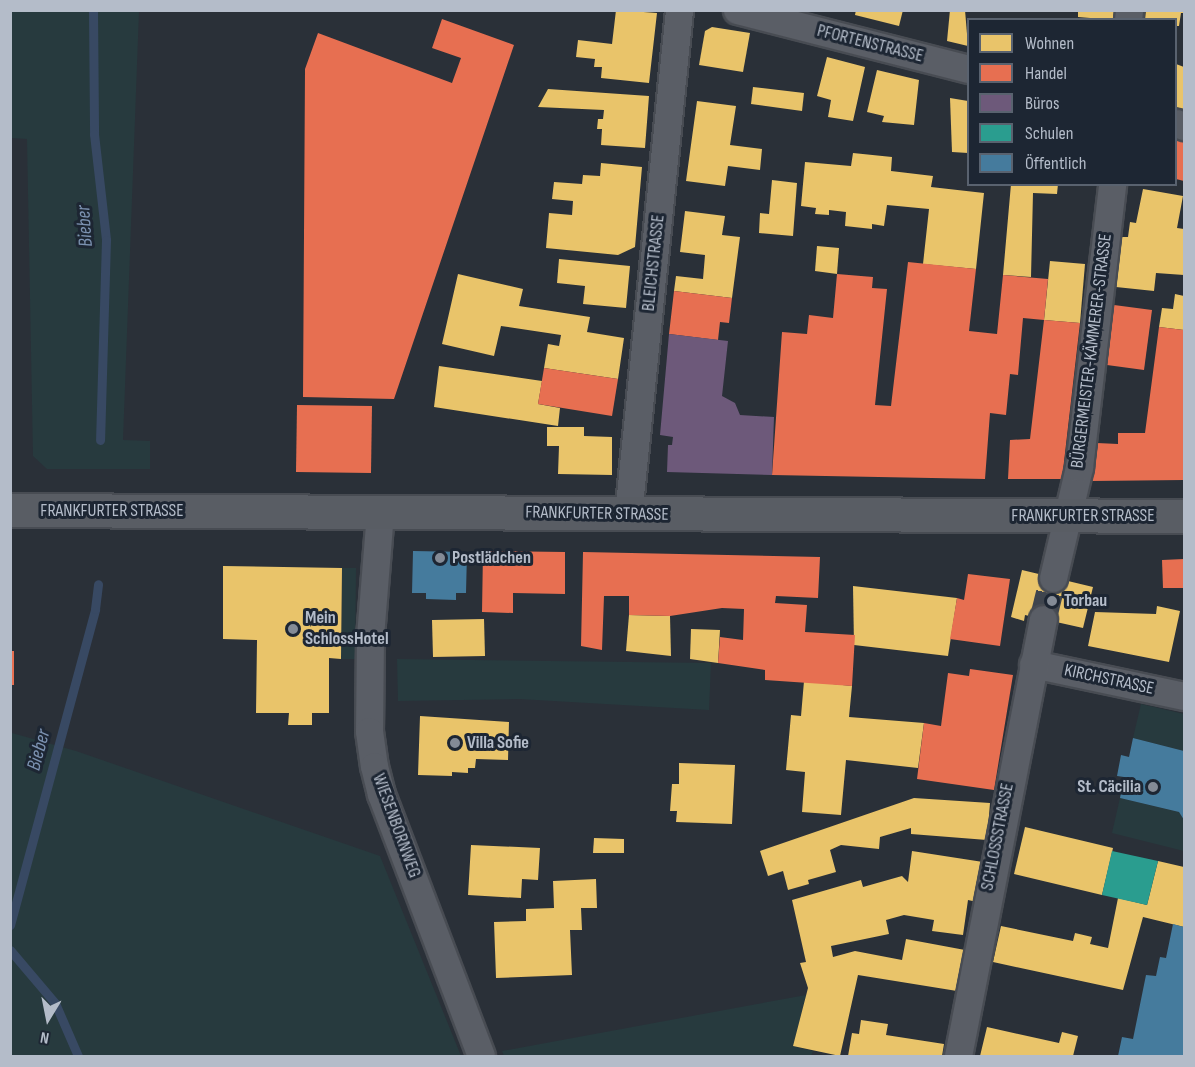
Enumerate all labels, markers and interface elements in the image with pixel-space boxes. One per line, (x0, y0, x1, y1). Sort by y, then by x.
legend (967, 18, 1177, 186)
street label: PFORTENSTRASSE (815, 20, 925, 68)
text: Wohnen (1025, 33, 1074, 54)
text: Handel (1025, 63, 1067, 84)
text: Büros (1025, 93, 1059, 114)
text: Schulen (1025, 123, 1073, 144)
text: Öffentlich (1025, 153, 1086, 174)
water label: Bieber (72, 204, 98, 248)
street label: BLEICHSTRASSE (638, 214, 670, 312)
street label: BÜRGERMEISTER-KÄMMERER-STRASSE (1067, 232, 1117, 470)
street label: FRANKFURTER STRASSE (40, 500, 184, 522)
street label: FRANKFURTER STRASSE (525, 502, 669, 526)
street label: FRANKFURTER STRASSE (1011, 505, 1155, 527)
place label: Postlädchen (452, 547, 531, 569)
marker: Postlädchen (433, 551, 447, 565)
place label: Torbau (1064, 590, 1107, 612)
marker: Torbau (1045, 594, 1059, 608)
place label: Mein SchlossHotel (305, 608, 389, 650)
marker: Mein SchlossHotel (286, 622, 300, 636)
street label: KIRCHSTRASSE (1062, 660, 1156, 700)
water label: Bieber (22, 727, 56, 773)
place label: Villa Sofie (467, 732, 529, 754)
marker: Villa Sofie (448, 736, 462, 750)
street label: WIESENBORNWEG (367, 771, 425, 881)
place label: St. Cäcilia (1077, 776, 1141, 798)
marker: St. Cäcilia (1146, 780, 1160, 794)
street label: SCHLOSSSTRASSE (977, 782, 1019, 892)
north arrow (18, 989, 78, 1049)
text: N (39, 1027, 51, 1047)

